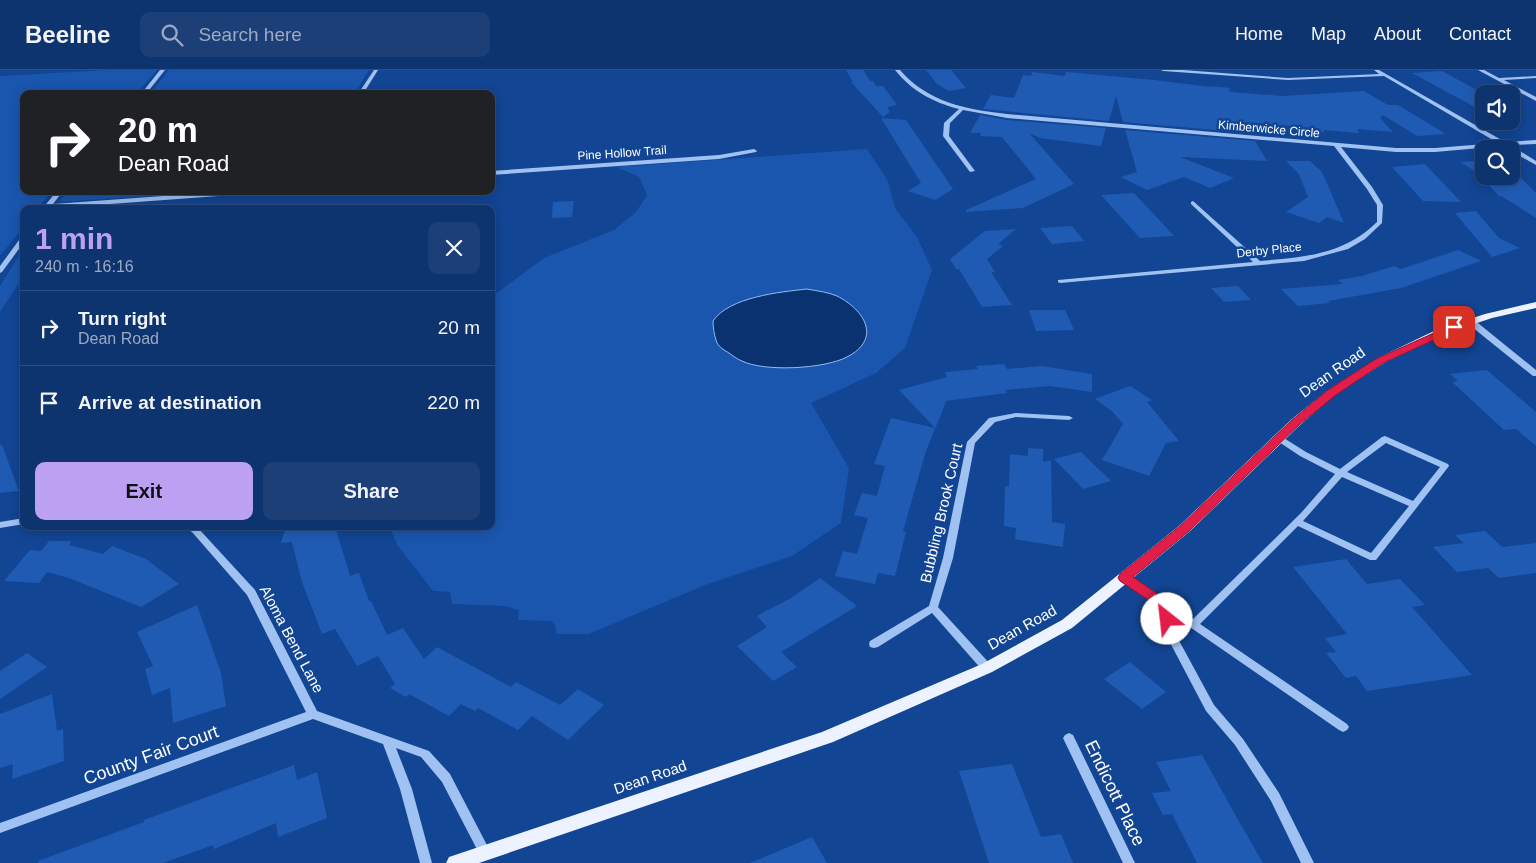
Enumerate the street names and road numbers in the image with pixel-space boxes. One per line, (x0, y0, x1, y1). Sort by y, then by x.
street label: Kimberwicke Circle (1218, 118, 1321, 140)
street label: Pine Hollow Trail (577, 143, 667, 163)
street label: Derby Place (1236, 240, 1303, 260)
street label: Dean Road (1296, 343, 1368, 401)
street label: Bubbling Brook Court (917, 441, 966, 584)
street label: Aloma Bend Lane (256, 582, 328, 696)
street label: Dean Road (985, 601, 1059, 653)
street label: County Fair Court (81, 721, 221, 789)
street label: Endicott Place (1081, 737, 1149, 849)
street label: Dean Road (611, 757, 689, 797)

